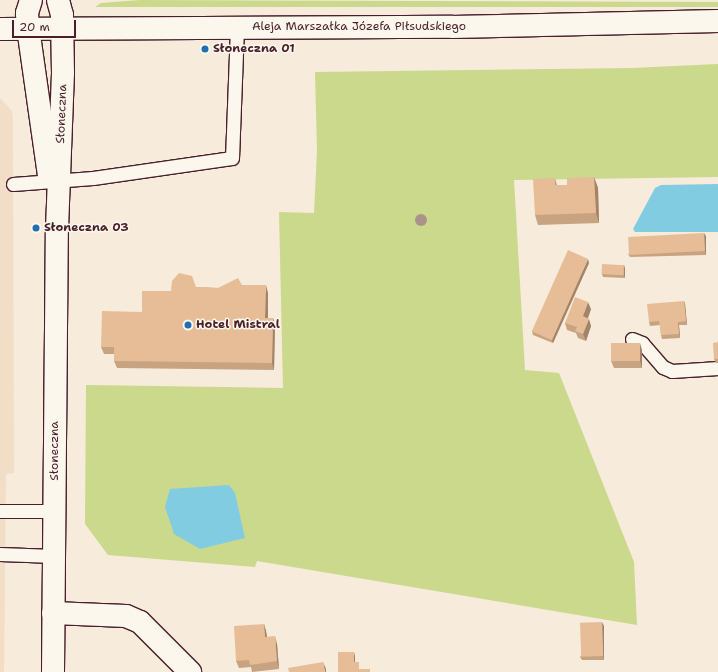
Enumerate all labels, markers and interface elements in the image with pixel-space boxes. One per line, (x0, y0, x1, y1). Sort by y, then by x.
scale bar (14, 12, 78, 38)
text: 20 m (19, 19, 50, 35)
street label: Aleja Marszałka Józefa Piłsudskiego (252, 20, 466, 34)
place label: Słoneczna 01 (213, 42, 295, 56)
marker: Słoneczna 01 (200, 44, 210, 54)
street label: Słoneczna (54, 84, 70, 144)
place label: Słoneczna 03 (44, 221, 129, 235)
marker: Słoneczna 03 (31, 223, 41, 233)
place label: Hotel Mistral (196, 318, 280, 332)
marker: Hotel Mistral (183, 320, 193, 330)
street label: Słoneczna (48, 421, 62, 481)

